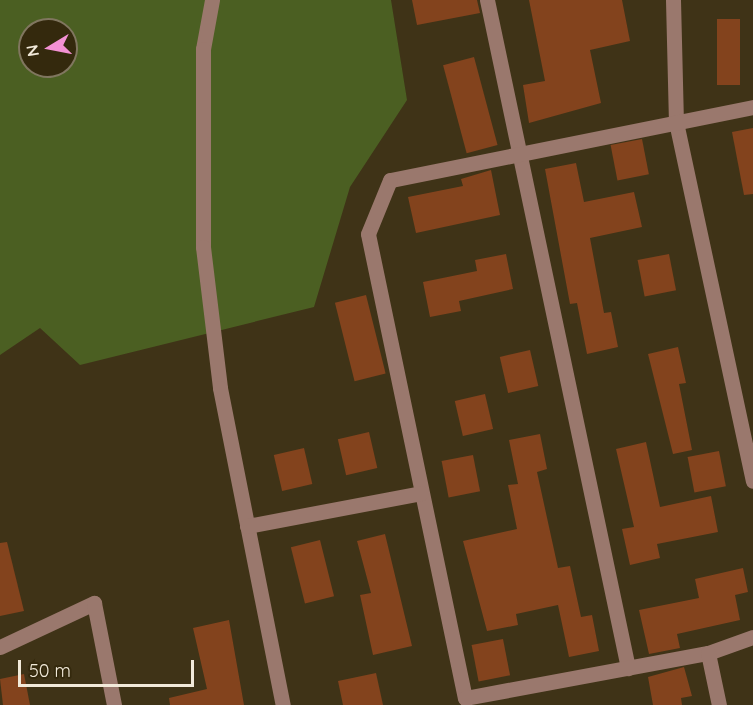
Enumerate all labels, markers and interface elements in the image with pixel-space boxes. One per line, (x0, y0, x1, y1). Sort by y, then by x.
north arrow (18, 18, 78, 78)
text: N (21, 43, 43, 58)
scale bar (21, 648, 196, 686)
text: 50 m (29, 659, 71, 682)

